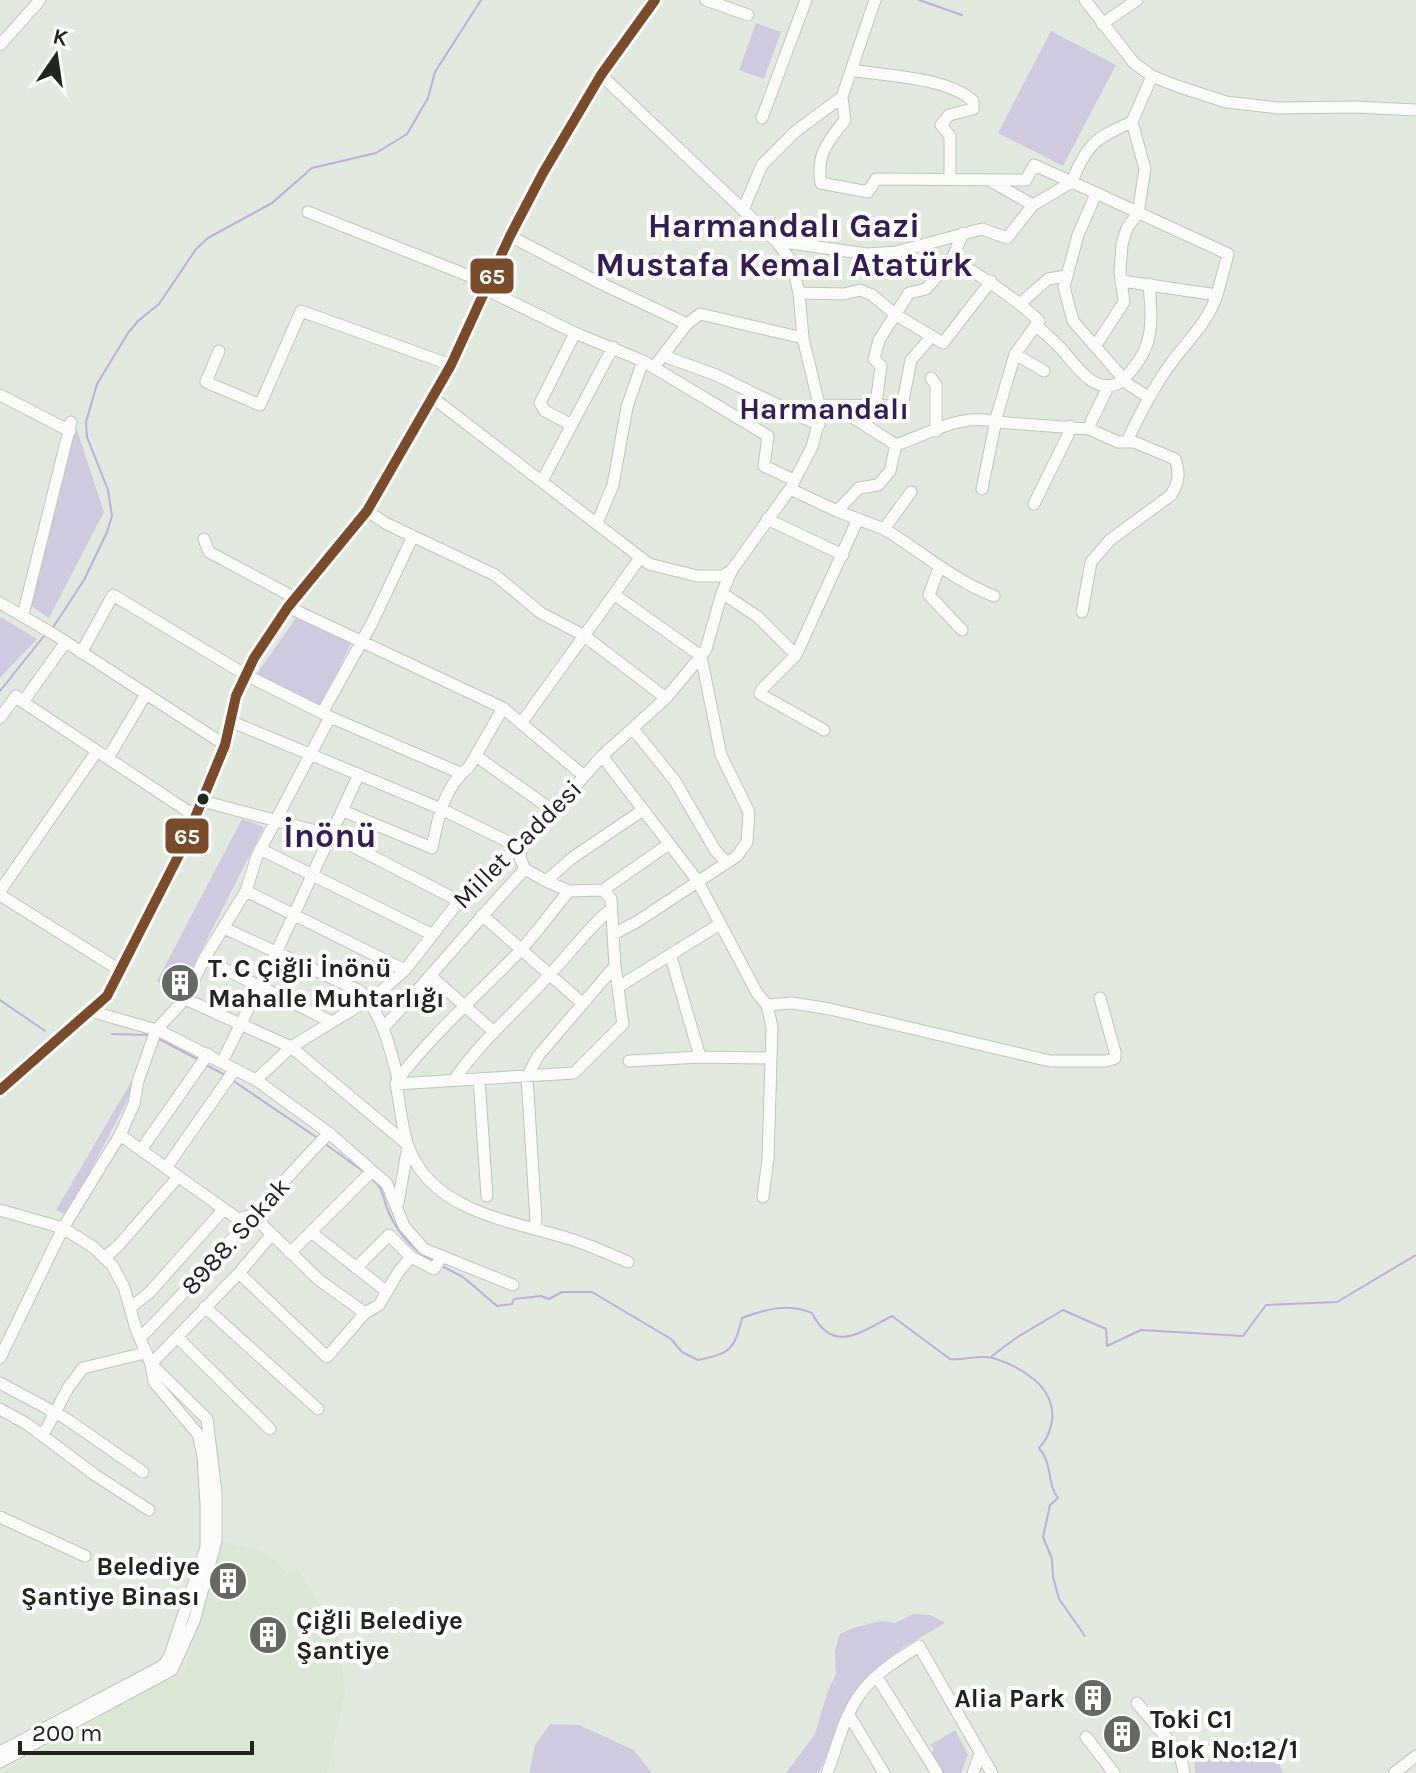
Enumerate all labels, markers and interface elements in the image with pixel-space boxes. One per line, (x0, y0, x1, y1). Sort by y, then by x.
north arrow (16, 16, 96, 96)
text: K (50, 23, 71, 52)
district label: Harmandalı Gazi Mustafa Kemal Atatürk (595, 206, 973, 285)
line badge: 65 (469, 257, 515, 295)
text: 65 (479, 264, 505, 290)
district label: Harmandalı (739, 391, 909, 427)
street label: Millet Caddesi (446, 773, 588, 915)
unlabelled marker (195, 791, 211, 807)
district label: İnönü (283, 816, 377, 856)
line badge: 65 (164, 817, 210, 855)
text: 65 (174, 824, 200, 850)
place label: T. C Çiğli İnönü Mahalle Muhtarlığı (208, 953, 445, 1014)
building icon: T. C Çiğli İnönü Mahalle Muhtarlığı (159, 962, 201, 1004)
street label: 8988. Sokak (175, 1171, 296, 1301)
place label: Belediye Şantiye Binası (21, 1551, 200, 1612)
building icon: Belediye Şantiye Binası (207, 1560, 249, 1602)
place label: Çiğli Belediye Şantiye (296, 1605, 463, 1666)
building icon: Çiğli Belediye Şantiye (247, 1614, 289, 1656)
building icon: Alia Park (1072, 1677, 1114, 1719)
place label: Alia Park (955, 1683, 1065, 1714)
place label: Toki C1 Blok No:12/1 (1150, 1704, 1298, 1765)
scale bar (20, 1705, 252, 1755)
building icon: Toki C1 Blok No:12/1 (1101, 1713, 1143, 1755)
text: 200 m (32, 1719, 103, 1747)

